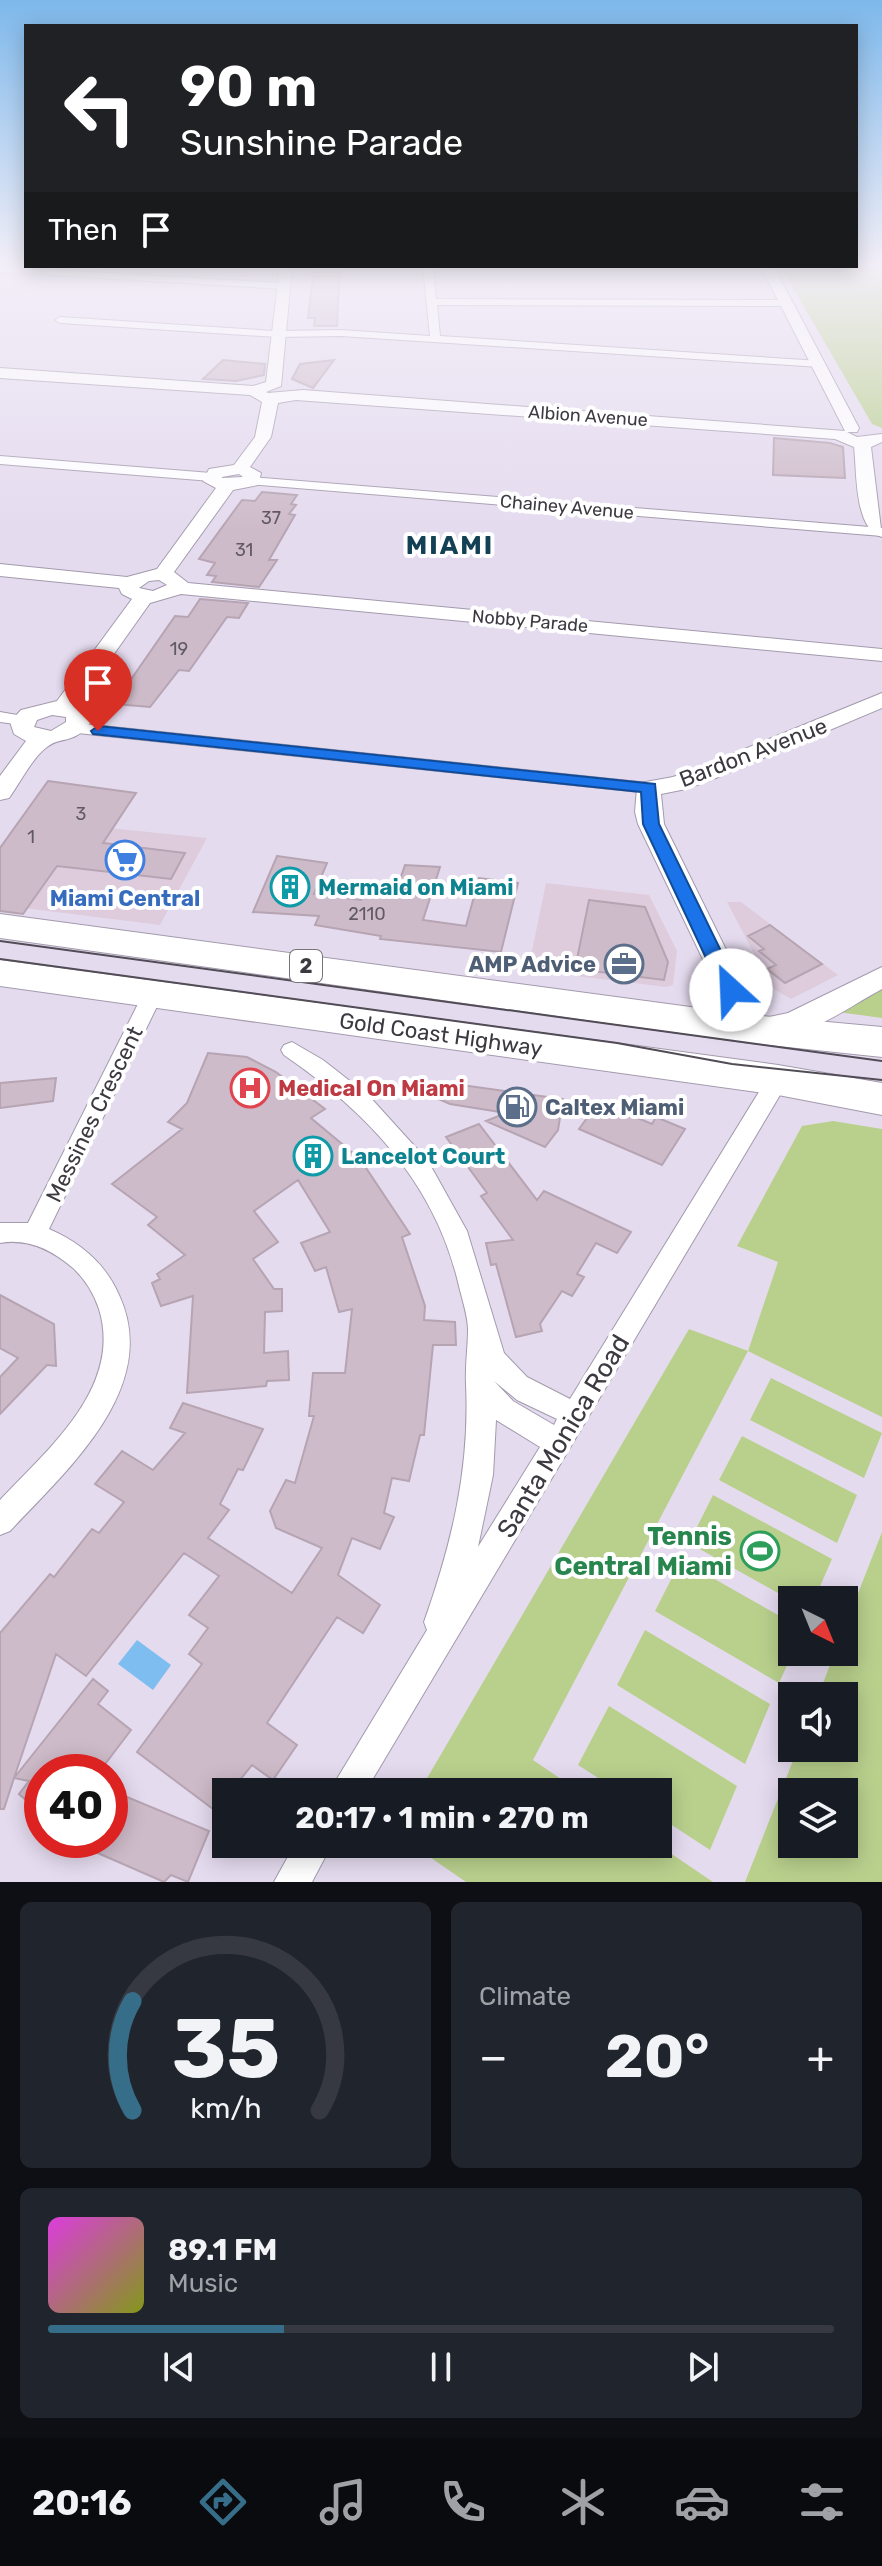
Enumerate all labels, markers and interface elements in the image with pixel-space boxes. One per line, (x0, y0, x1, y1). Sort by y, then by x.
text: 90 m (180, 54, 317, 120)
icon: left (48, 56, 152, 160)
text: Sunshine Parade (180, 121, 463, 164)
icon: arrive (134, 208, 178, 252)
text: Then (48, 212, 118, 248)
street label: Albion Avenue (528, 401, 648, 431)
street label: Chainey Avenue (499, 490, 635, 524)
house number: 37 (261, 507, 281, 529)
district label: MIAMI (406, 530, 494, 561)
house number: 31 (235, 539, 253, 561)
street label: Nobby Parade (471, 605, 589, 637)
house number: 19 (170, 638, 188, 660)
pin (64, 649, 132, 731)
icon: arrive (76, 661, 120, 705)
street label: Bardon Avenue (676, 712, 831, 793)
house number: 3 (76, 803, 86, 825)
house number: 1 (27, 826, 35, 848)
supermarket icon: Miami Central (104, 839, 146, 881)
building icon: Mermaid on Miami (269, 866, 311, 908)
place label: Mermaid on Miami (318, 874, 513, 901)
place label: Miami Central (50, 885, 200, 912)
house number: 2110 (348, 903, 386, 925)
office icon: AMP Advice (603, 943, 645, 985)
position arrow (689, 948, 773, 1032)
road number: 2 (290, 950, 322, 982)
place label: AMP Advice (469, 951, 596, 978)
street label: Gold Coast Highway (338, 1007, 544, 1062)
street label: Messines Crescent (40, 1021, 149, 1207)
hospital icon: Medical On Miami (229, 1067, 271, 1109)
place label: Medical On Miami (278, 1075, 465, 1102)
fuel station icon: Caltex Miami (496, 1086, 538, 1128)
place label: Caltex Miami (545, 1094, 684, 1121)
building icon: Lancelot Court (292, 1135, 334, 1177)
place label: Lancelot Court (341, 1143, 505, 1170)
street label: Santa Monica Road (491, 1329, 636, 1543)
place label: Tennis Central Miami (554, 1521, 732, 1582)
sports icon: Tennis Central Miami (739, 1530, 781, 1572)
north arrow (778, 1586, 858, 1666)
map controls (778, 1586, 858, 1858)
button: sound (778, 1682, 858, 1762)
speed limit sign: 40 (24, 1754, 128, 1858)
button: layers (778, 1778, 858, 1858)
text: 20:17 · 1 min · 270 m (295, 1800, 589, 1836)
text: Climate (479, 1981, 571, 2012)
text: 35 (171, 1999, 280, 2098)
text: 20° (605, 2021, 709, 2092)
text: − (479, 2031, 508, 2083)
text: + (807, 2031, 834, 2083)
text: km/h (190, 2091, 261, 2125)
text: 89.1 FM (168, 2232, 277, 2268)
text: Music (168, 2268, 238, 2299)
icon: previous (157, 2345, 201, 2389)
icon: pause (419, 2345, 463, 2389)
icon: next (681, 2345, 725, 2389)
icon: directions (195, 2474, 251, 2530)
icon: music (315, 2474, 371, 2530)
icon: phone (435, 2474, 491, 2530)
icon: climate (555, 2474, 611, 2530)
icon: car (674, 2474, 730, 2530)
icon: filters (794, 2474, 850, 2530)
text: 20:16 (32, 2481, 132, 2524)

